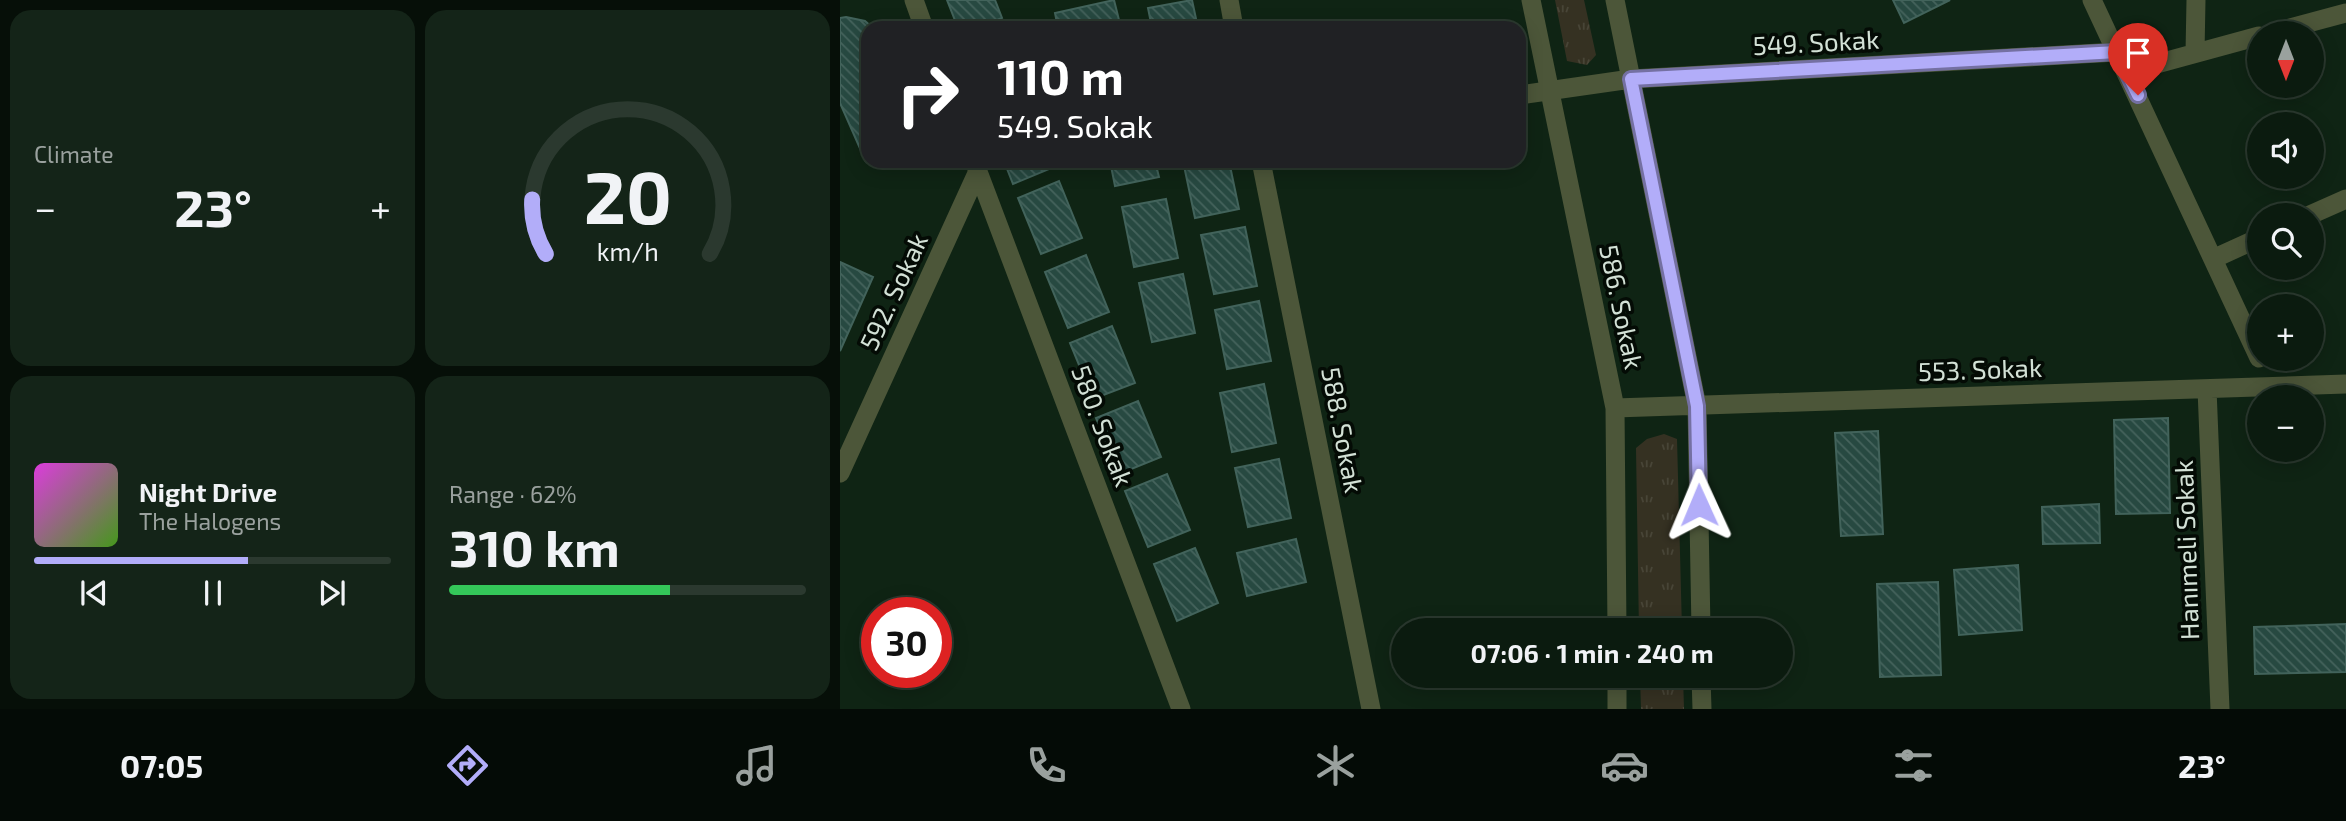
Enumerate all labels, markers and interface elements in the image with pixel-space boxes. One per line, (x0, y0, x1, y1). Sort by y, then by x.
north arrow (2247, 21, 2324, 98)
map controls (2247, 21, 2324, 462)
street label: 549. Sokak (1752, 23, 1880, 60)
pin (2108, 23, 2168, 95)
icon: arrive (2119, 34, 2157, 72)
text: 110 m (997, 46, 1124, 105)
icon: right (882, 49, 973, 140)
text: 549. Sokak (997, 106, 1153, 144)
button: sound (2247, 112, 2324, 189)
text: Climate (34, 140, 114, 168)
text: 20 (583, 151, 672, 239)
text: 23° (174, 175, 252, 237)
text: − (34, 184, 56, 230)
text: + (370, 184, 391, 230)
button: search (2247, 203, 2324, 280)
street label: 592. Sokak (852, 228, 933, 355)
text: km/h (596, 236, 659, 266)
street label: 586. Sokak (1594, 242, 1651, 372)
button: + (2247, 294, 2324, 371)
street label: 553. Sokak (1917, 351, 2043, 386)
street label: 580. Sokak (1066, 361, 1141, 490)
street label: 588. Sokak (1316, 364, 1371, 495)
button: − (2247, 385, 2324, 462)
street label: Hanımeli Sokak (2167, 460, 2204, 641)
position arrow (1662, 468, 1736, 542)
text: Night Drive (139, 476, 277, 507)
text: Range · 62% (449, 480, 577, 508)
text: The Halogens (139, 507, 281, 535)
text: 310 km (449, 515, 620, 577)
icon: previous (75, 574, 113, 612)
icon: pause (194, 574, 232, 612)
icon: next (313, 574, 351, 612)
speed limit sign: 30 (861, 597, 952, 688)
text: 07:06 · 1 min · 240 m (1470, 637, 1714, 668)
icon: directions (443, 741, 492, 790)
icon: music (732, 741, 781, 790)
icon: phone (1022, 741, 1071, 790)
icon: climate (1311, 741, 1360, 790)
icon: car (1600, 741, 1649, 790)
icon: filters (1889, 741, 1938, 790)
text: 07:05 (120, 746, 203, 784)
text: 23° (2178, 746, 2226, 784)

